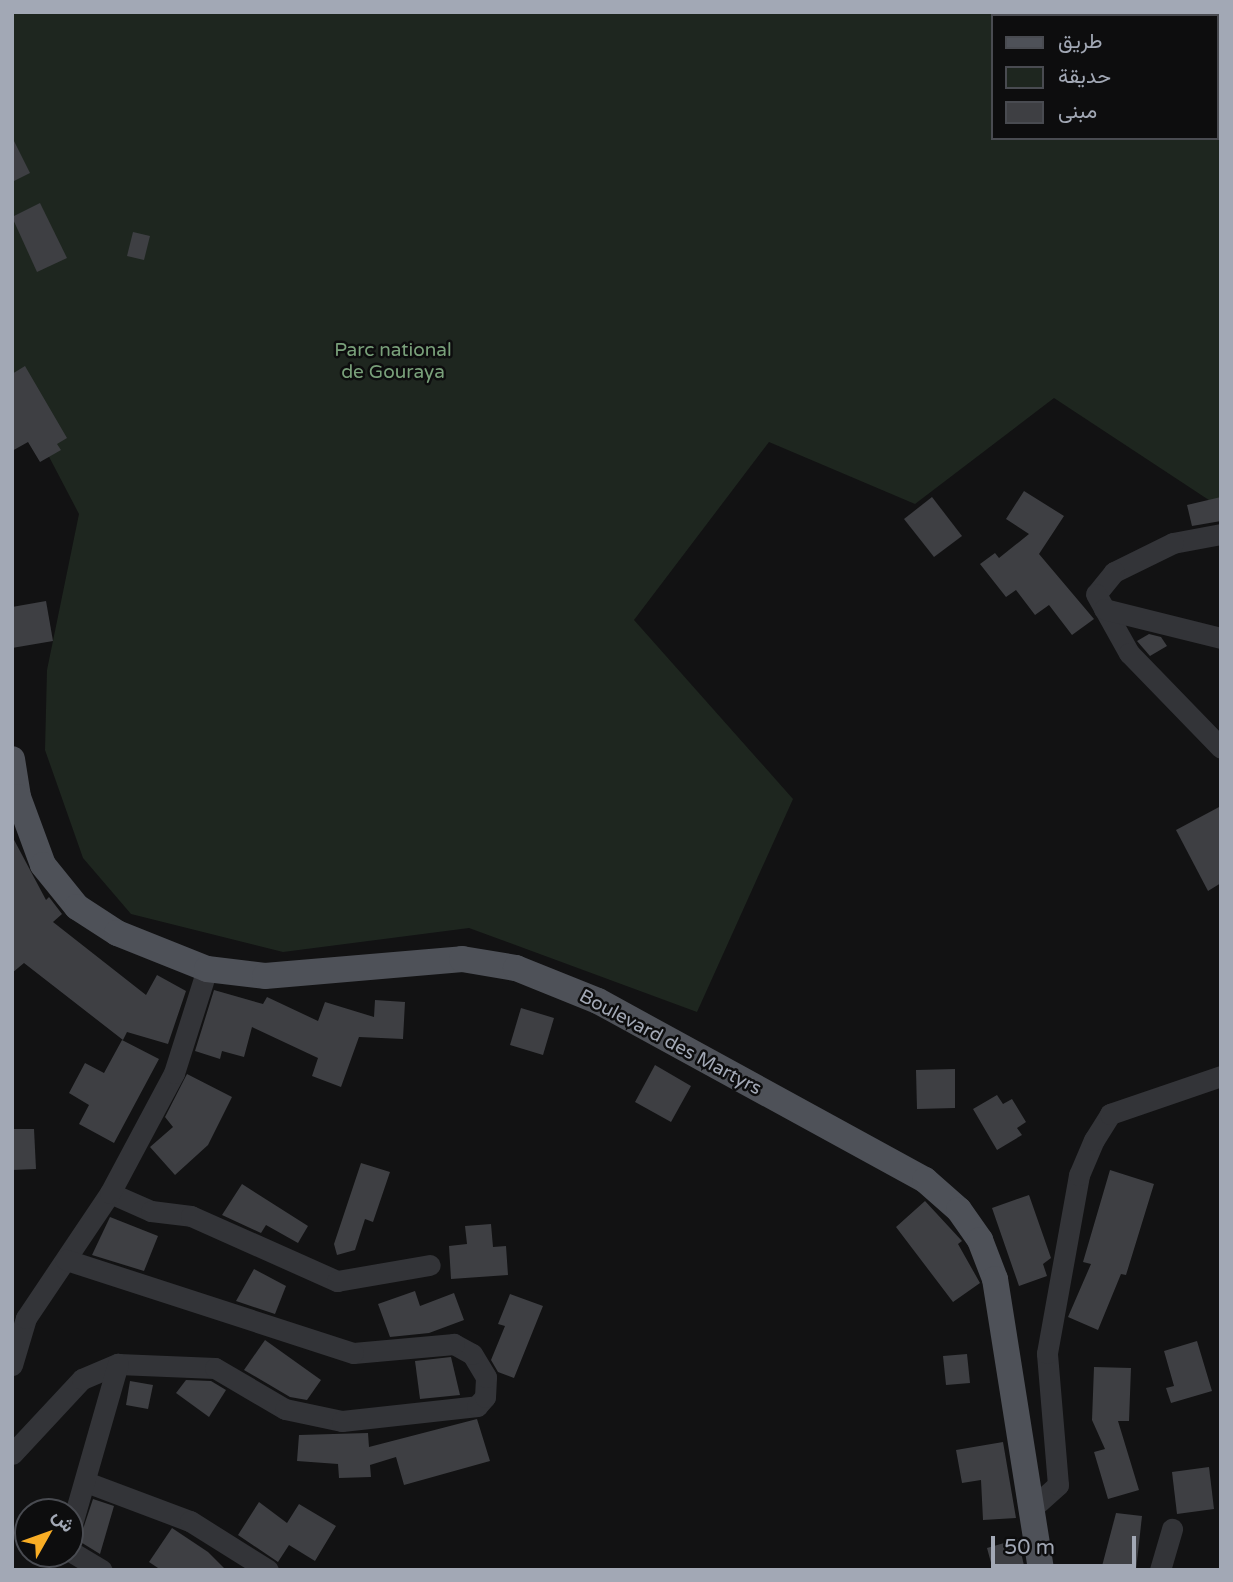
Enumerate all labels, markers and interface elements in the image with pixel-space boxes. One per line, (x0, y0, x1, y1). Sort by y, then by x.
legend (992, 14, 1219, 140)
text: طريق (1058, 29, 1103, 54)
text: حديقة (1058, 64, 1111, 89)
text: مبنى (1058, 99, 1097, 124)
park label: Parc national de Gouraya (334, 340, 452, 384)
street label: Boulevard des Martyrs (575, 985, 765, 1101)
north arrow (14, 1498, 84, 1568)
text: ش (48, 1505, 79, 1537)
scale bar (995, 1522, 1140, 1566)
text: 50 m (1004, 1535, 1055, 1560)

